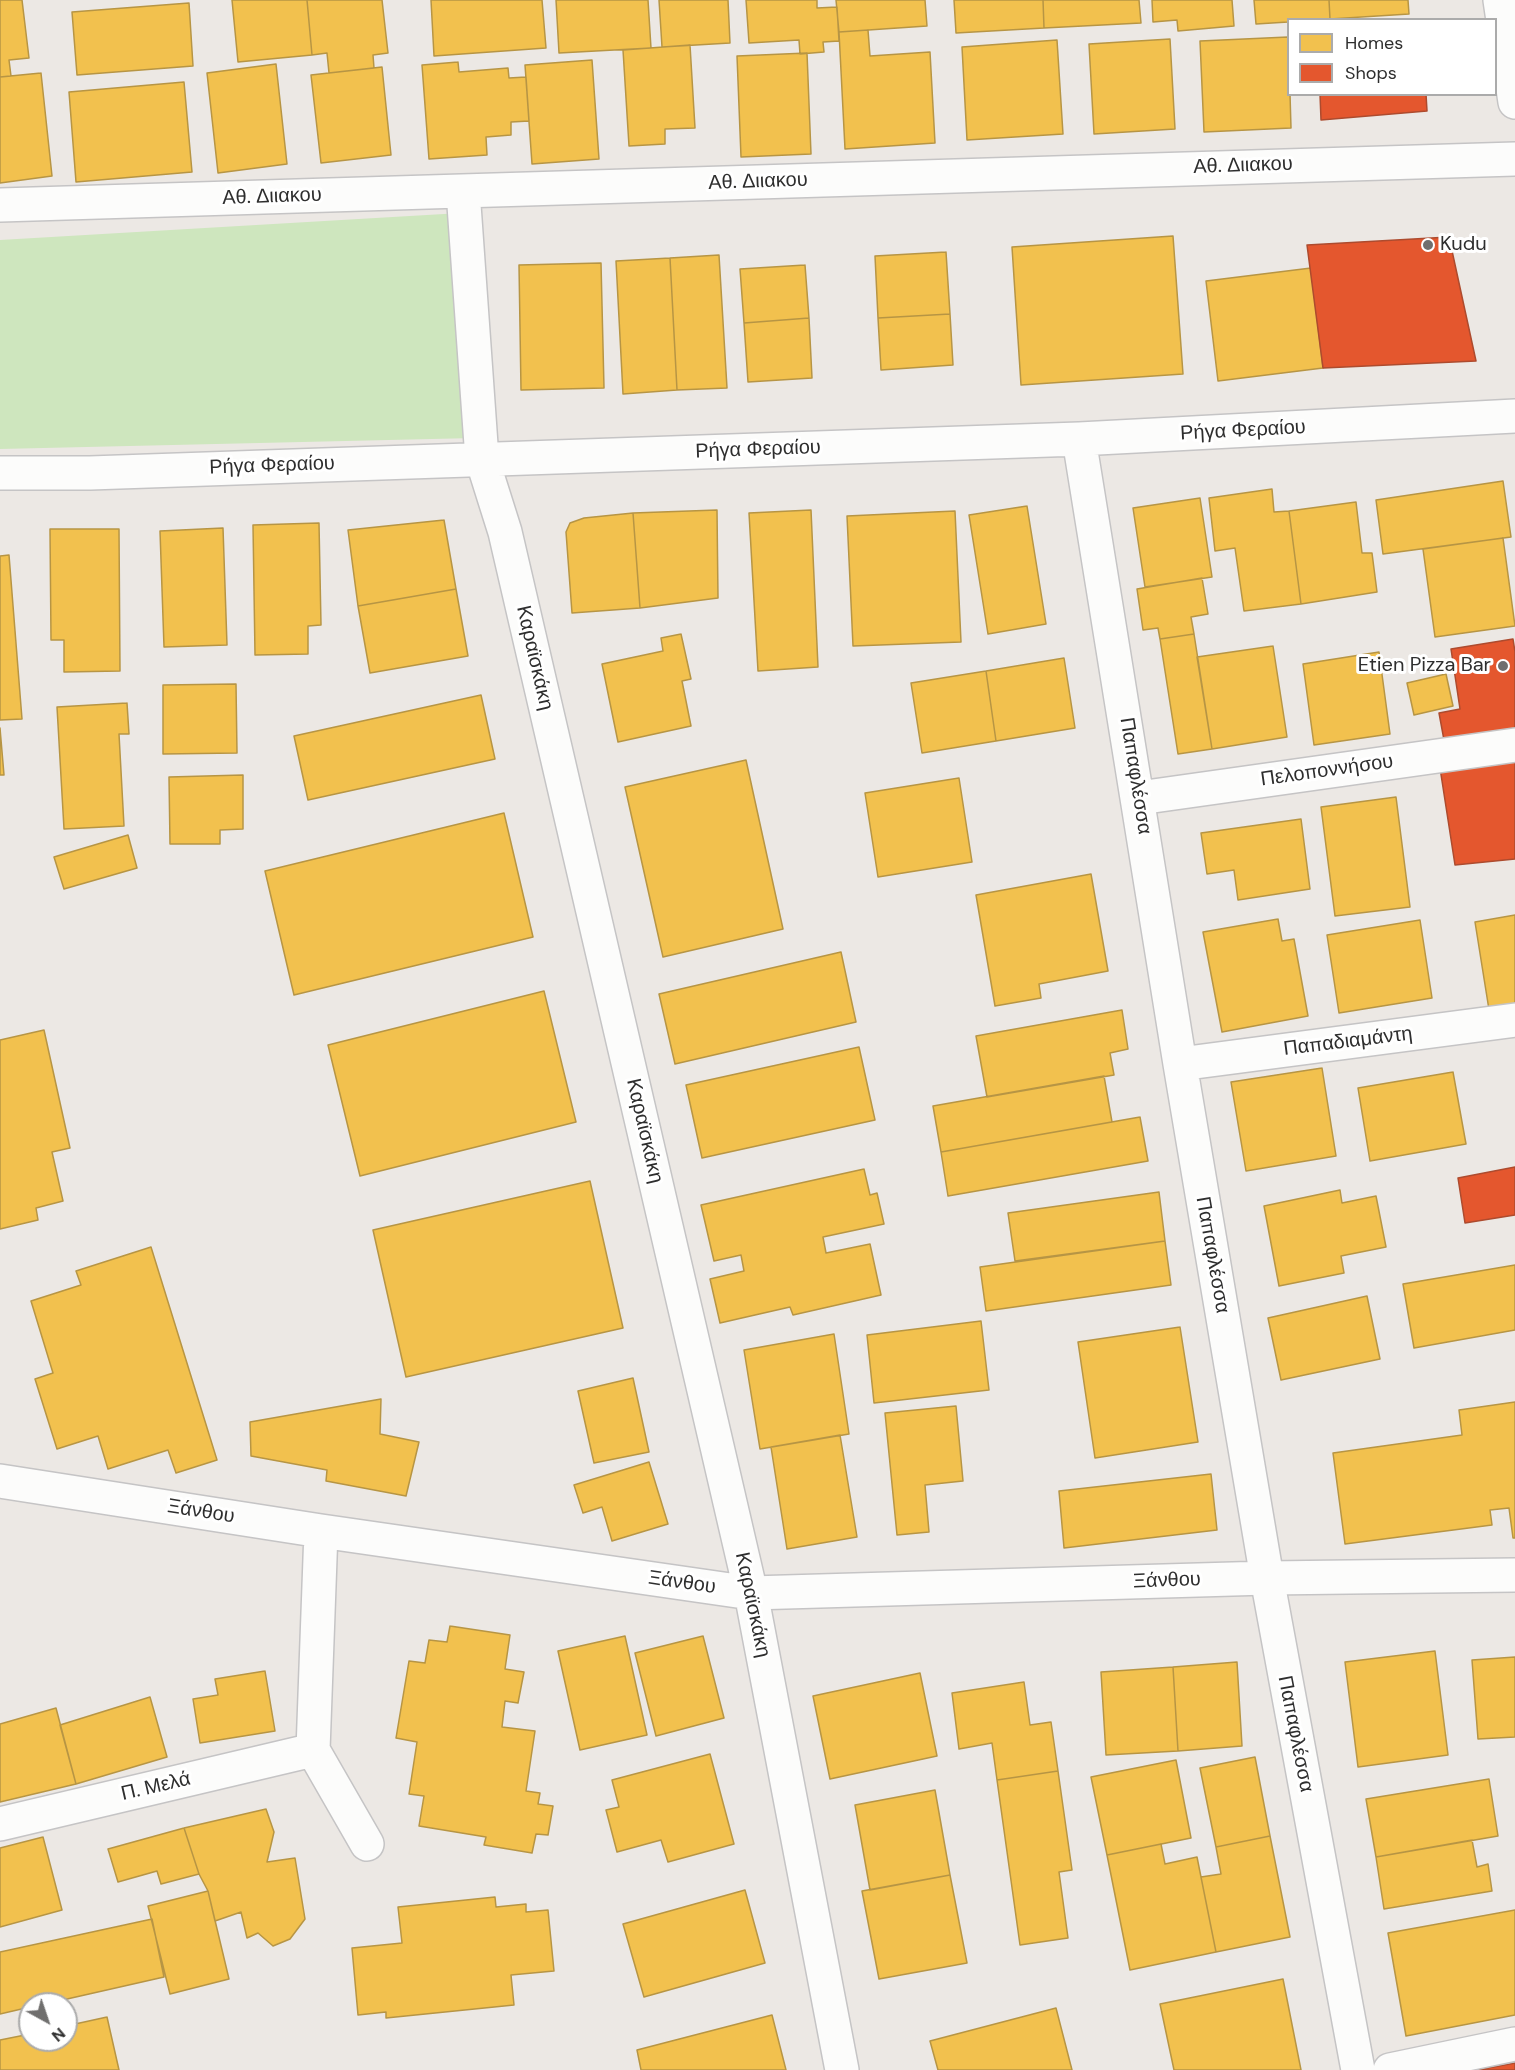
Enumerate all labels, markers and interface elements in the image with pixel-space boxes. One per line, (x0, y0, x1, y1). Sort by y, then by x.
legend (1287, 18, 1497, 96)
text: Homes (1345, 31, 1403, 55)
text: Shops (1345, 61, 1397, 85)
street label: Αθ. Διιακου (1193, 152, 1293, 180)
street label: Αθ. Διιακου (708, 168, 808, 196)
street label: Αθ. Διιακου (222, 183, 322, 211)
place label: Kudu (1440, 233, 1487, 257)
marker: Kudu (1421, 238, 1435, 252)
street label: Ρήγα Φεραίου (1180, 416, 1306, 446)
street label: Ρήγα Φεραίου (695, 436, 821, 464)
street label: Ρήγα Φεραίου (209, 452, 335, 480)
street label: Καραϊσκάκη (510, 603, 558, 713)
place label: Etien Pizza Bar (1358, 654, 1491, 678)
marker: Etien Pizza Bar (1496, 659, 1510, 673)
street label: Παπαφλέσσα (1114, 716, 1156, 836)
street label: Πελοποννήσου (1259, 750, 1395, 792)
street label: Παπαδιαμάντη (1282, 1022, 1414, 1062)
street label: Καραϊσκάκη (620, 1076, 668, 1186)
street label: Παπαφλέσσα (1190, 1195, 1234, 1315)
street label: Ξάνθου (166, 1495, 236, 1529)
street label: Καραϊσκάκη (729, 1550, 775, 1660)
street label: Ξάνθου (647, 1566, 717, 1600)
street label: Ξάνθου (1133, 1568, 1201, 1594)
street label: Παπαφλέσσα (1272, 1674, 1318, 1794)
street label: Π. Μελά (119, 1767, 193, 1807)
north arrow (18, 1992, 78, 2052)
text: N (47, 2023, 70, 2046)

